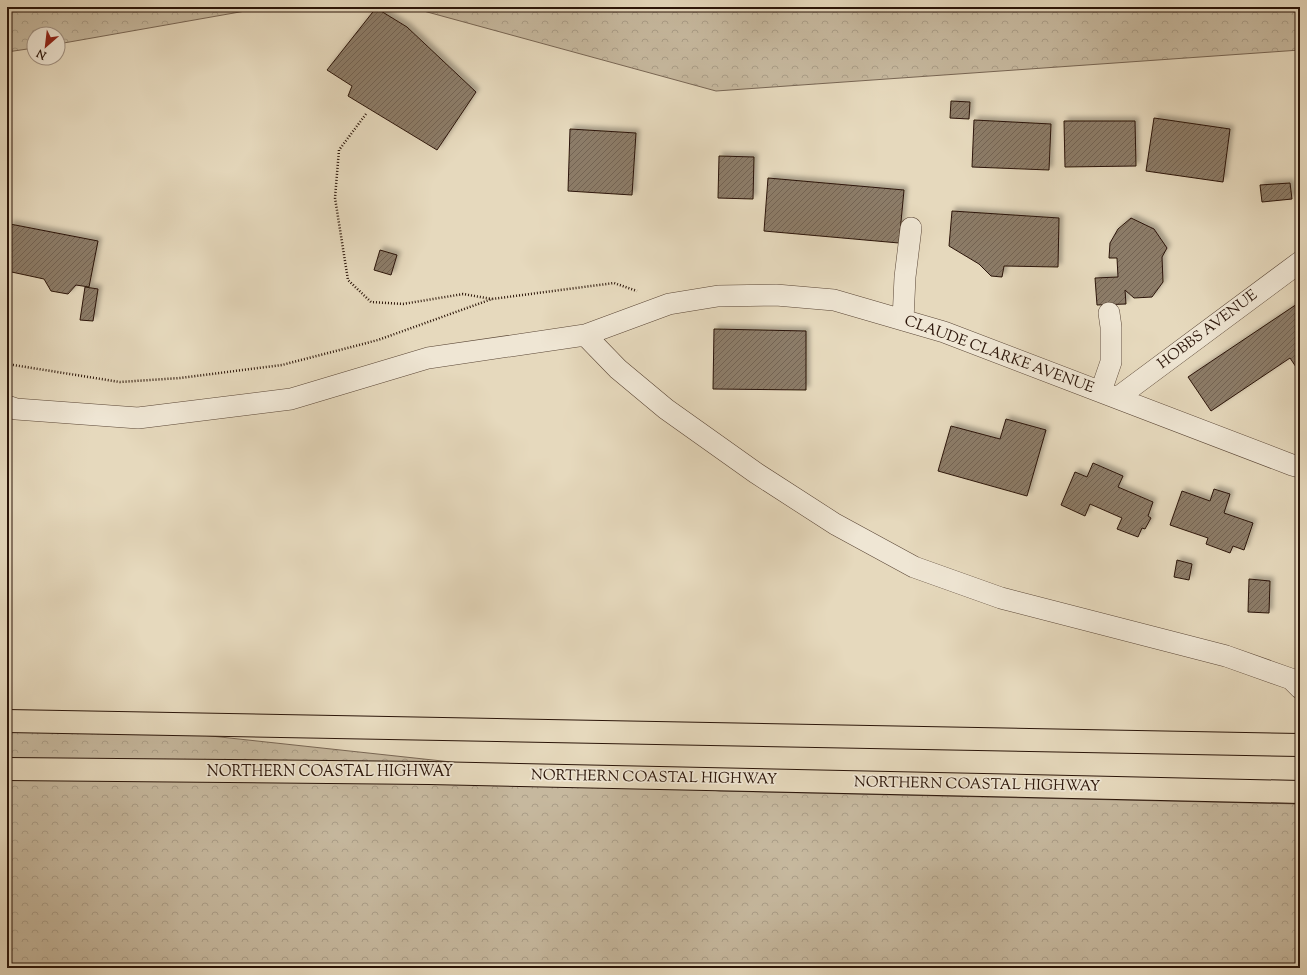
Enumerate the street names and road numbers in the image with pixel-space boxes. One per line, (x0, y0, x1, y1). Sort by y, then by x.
street label: HOBBS AVENUE (1154, 285, 1262, 375)
street label: CLAUDE CLARKE AVENUE (901, 311, 1097, 399)
street label: NORTHERN COASTAL HIGHWAY (207, 762, 454, 783)
street label: NORTHERN COASTAL HIGHWAY (531, 765, 778, 791)
street label: NORTHERN COASTAL HIGHWAY (854, 772, 1101, 798)

